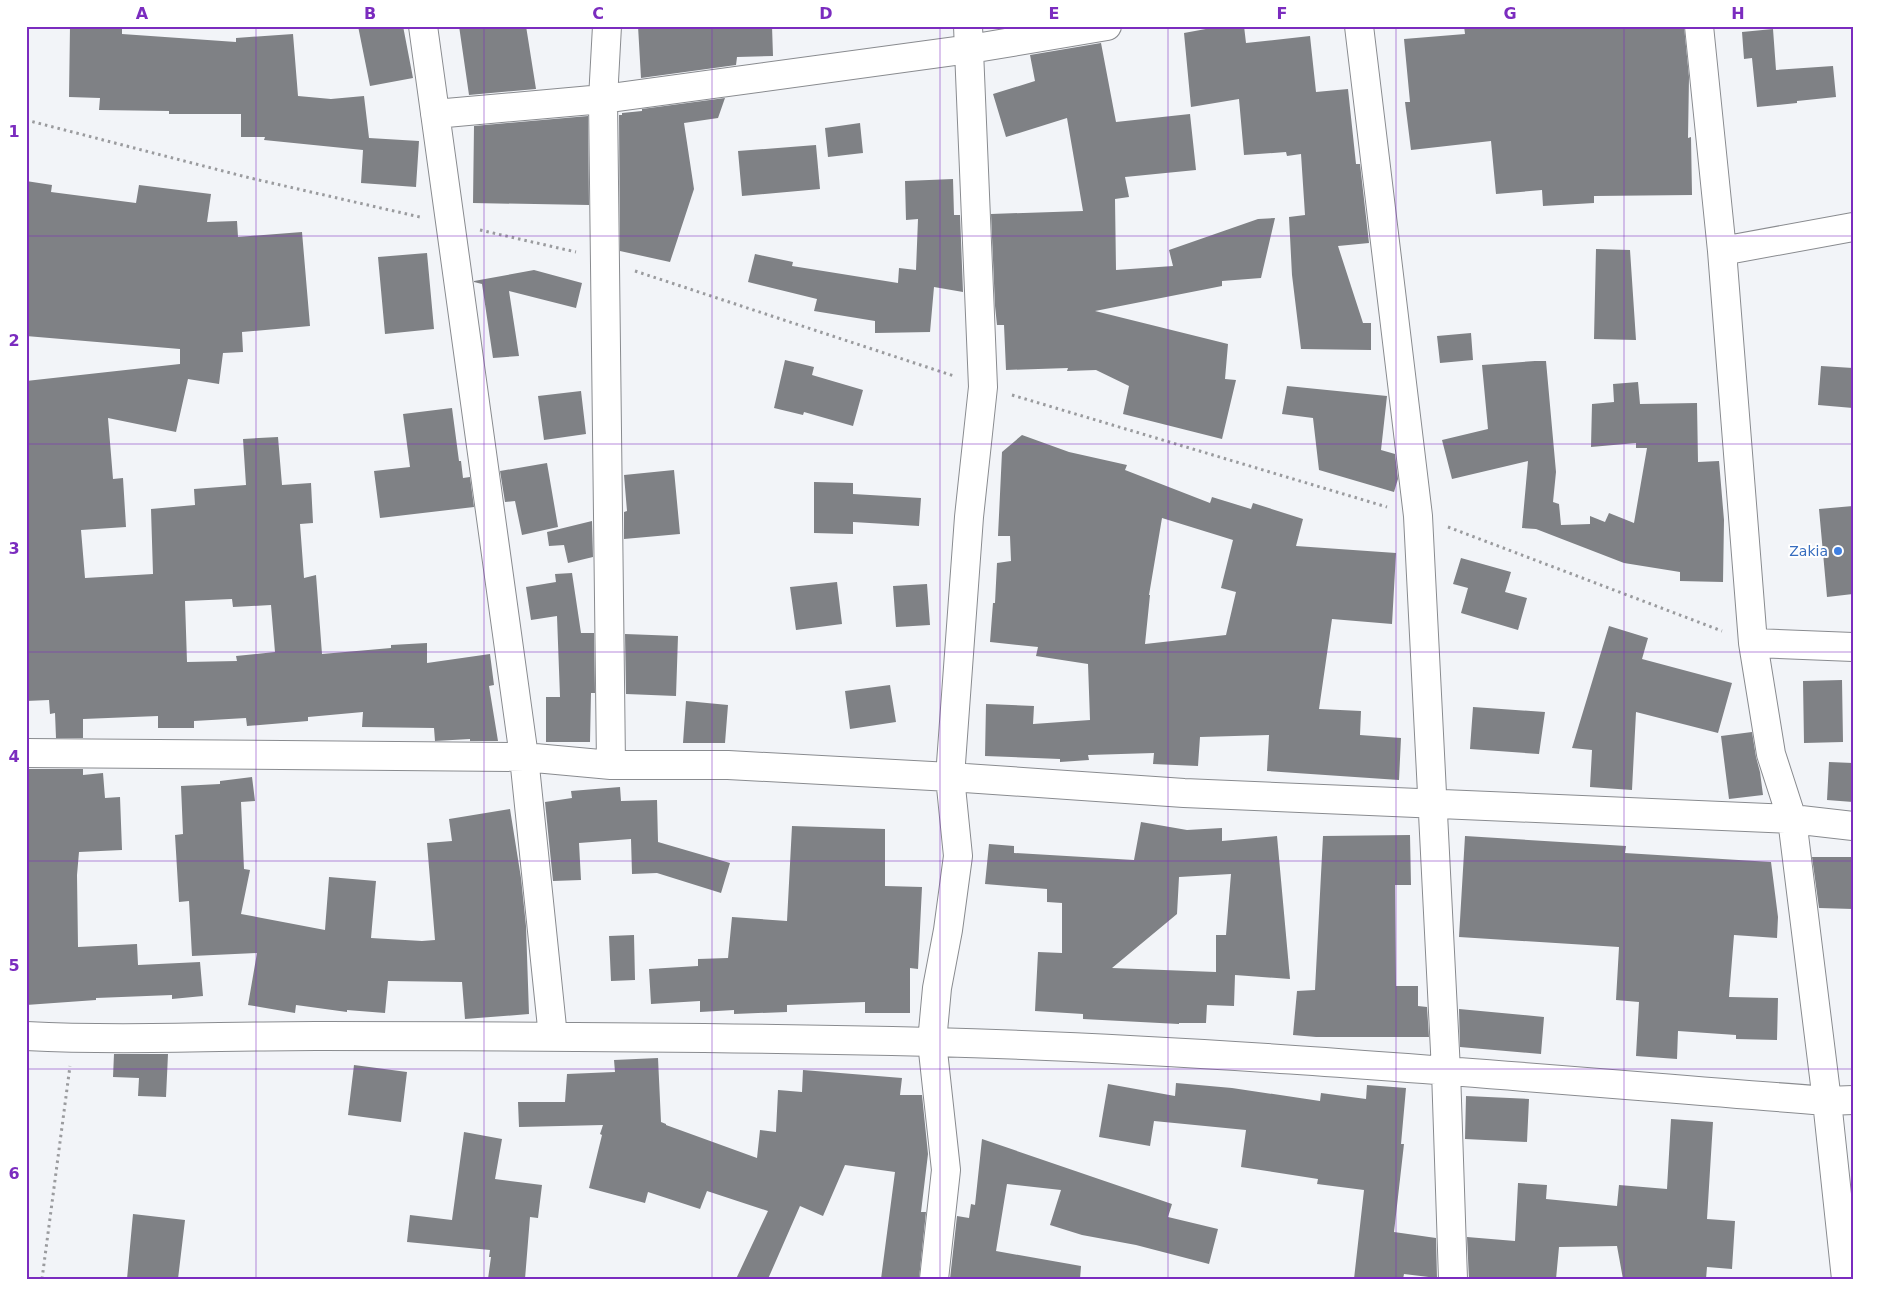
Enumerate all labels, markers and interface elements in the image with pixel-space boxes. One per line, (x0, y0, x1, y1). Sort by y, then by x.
text: A (136, 4, 149, 23)
text: B (364, 4, 376, 23)
text: C (592, 4, 604, 23)
text: D (819, 4, 833, 23)
text: E (1049, 4, 1059, 23)
text: F (1277, 4, 1287, 23)
text: G (1503, 4, 1517, 23)
text: H (1731, 4, 1745, 23)
text: 1 (8, 122, 20, 141)
text: 2 (8, 331, 20, 350)
text: 3 (8, 539, 20, 558)
place label: Zakia (1789, 543, 1828, 559)
marker: Zakia (1832, 545, 1844, 557)
text: 4 (8, 747, 20, 766)
text: 5 (8, 956, 20, 975)
text: 6 (8, 1164, 20, 1183)

